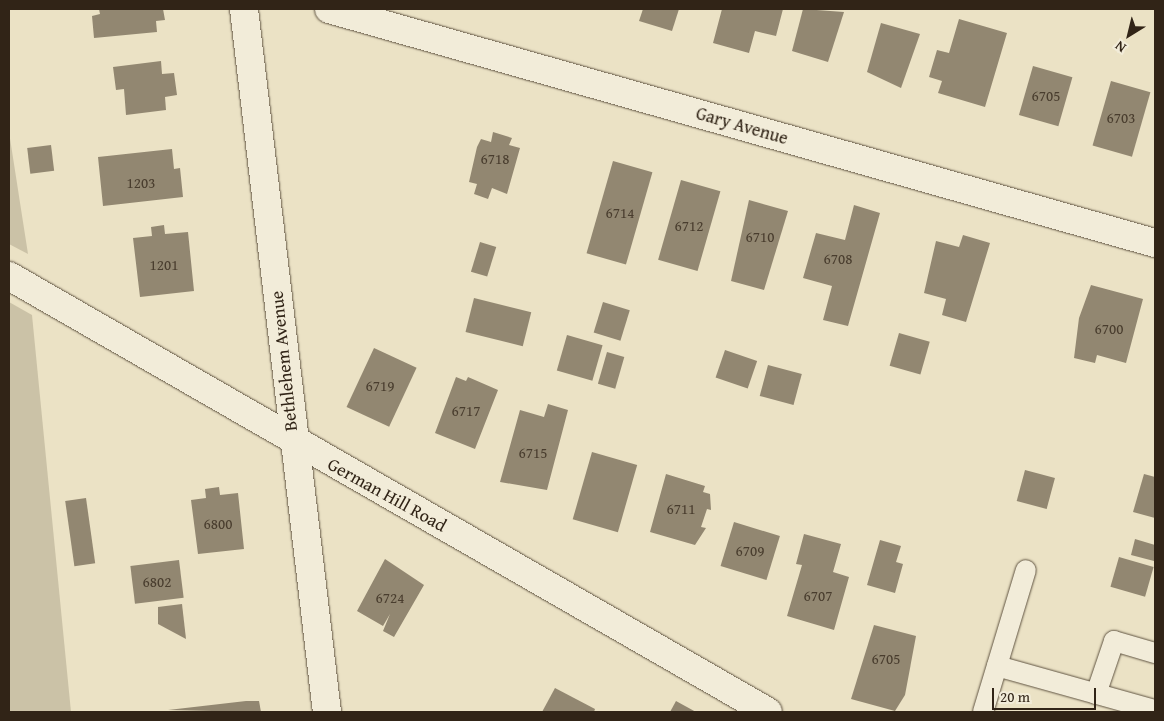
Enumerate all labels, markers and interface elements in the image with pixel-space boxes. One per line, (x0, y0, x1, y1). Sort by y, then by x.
north arrow (1104, 10, 1154, 60)
text: N (1111, 36, 1130, 58)
house number: 6705 (1032, 87, 1060, 105)
street label: Gary Avenue (693, 103, 791, 149)
house number: 6703 (1107, 109, 1135, 127)
house number: 6718 (481, 150, 509, 168)
house number: 1203 (127, 174, 155, 192)
house number: 6714 (606, 204, 634, 222)
house number: 6712 (675, 217, 703, 235)
house number: 6710 (746, 228, 774, 246)
house number: 6708 (824, 250, 852, 268)
house number: 1201 (150, 256, 178, 274)
street label: Bethlehem Avenue (266, 290, 302, 432)
house number: 6700 (1095, 320, 1123, 338)
house number: 6719 (366, 377, 394, 395)
house number: 6717 (452, 402, 480, 420)
house number: 6715 (519, 444, 547, 462)
street label: German Hill Road (324, 453, 450, 537)
house number: 6711 (667, 500, 695, 518)
house number: 6800 (204, 515, 232, 533)
house number: 6709 (736, 542, 764, 560)
house number: 6802 (143, 573, 171, 591)
house number: 6707 (804, 587, 832, 605)
house number: 6724 (376, 589, 404, 607)
house number: 6705 (872, 650, 900, 668)
scale bar (994, 678, 1098, 710)
text: 20 m (1000, 686, 1030, 707)

